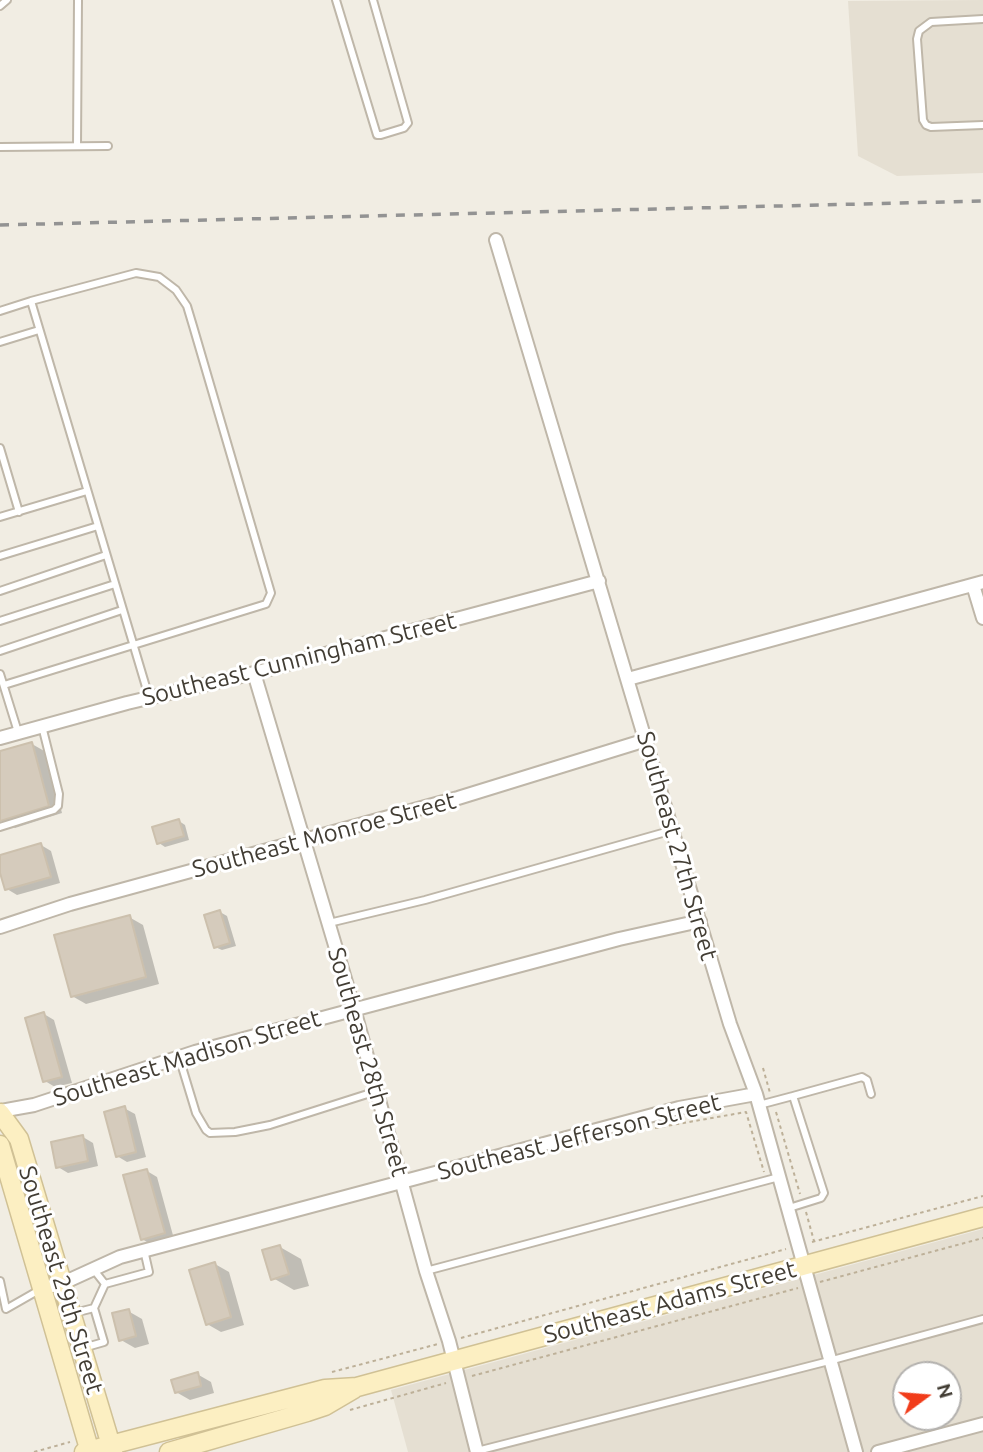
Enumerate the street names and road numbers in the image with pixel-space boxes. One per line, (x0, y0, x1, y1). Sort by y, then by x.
street label: Southeast Cunningham Street (139, 606, 459, 712)
street label: Southeast 27th Street (630, 728, 724, 964)
street label: Southeast Monroe Street (189, 786, 459, 884)
street label: Southeast 28th Street (321, 944, 415, 1180)
street label: Southeast Madison Street (50, 1004, 324, 1112)
street label: Southeast Jefferson Street (434, 1088, 724, 1186)
street label: Southeast 29th Street (13, 1162, 109, 1398)
street label: Southeast Adams Street (541, 1254, 799, 1350)

